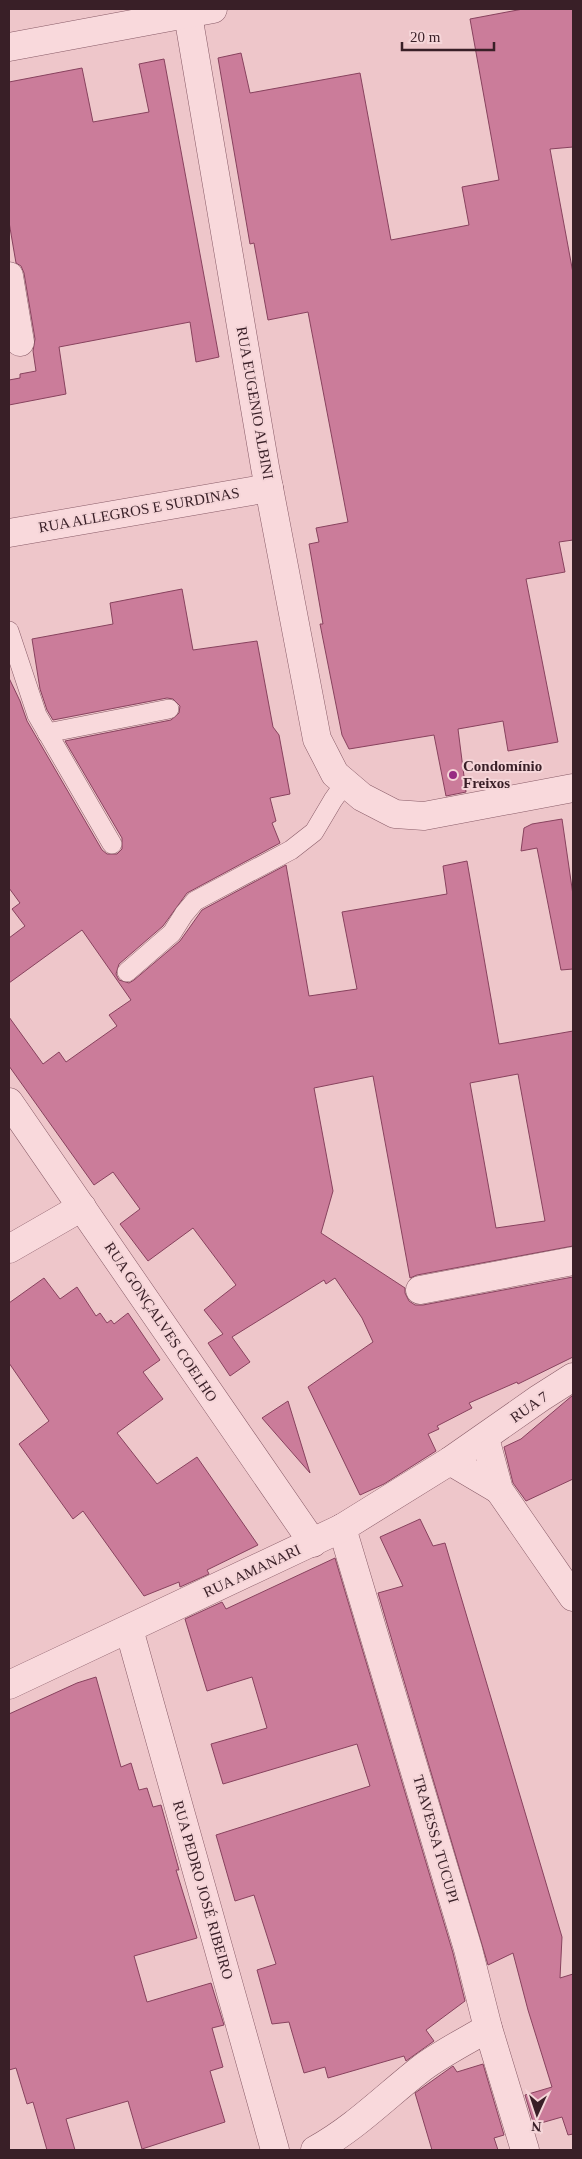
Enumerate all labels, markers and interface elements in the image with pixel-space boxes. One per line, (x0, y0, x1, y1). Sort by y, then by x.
scale bar (402, 20, 494, 52)
text: 20 m (410, 29, 441, 45)
street label: RUA EUGENIO ALBINI (234, 325, 276, 481)
street label: RUA ALLEGROS E SURDINAS (37, 484, 241, 536)
place label: Condomínio Freixos (463, 758, 542, 791)
marker: Condomínio Freixos (447, 769, 459, 781)
street label: RUA GONÇALVES COELHO (102, 1239, 220, 1405)
street label: RUA 7 (507, 1388, 551, 1426)
street label: RUA AMANARI (201, 1541, 303, 1601)
street label: TRAVESSA TUCUPI (410, 1773, 462, 1905)
street label: RUA PEDRO JOSÉ RIBEIRO (170, 1799, 236, 1981)
north arrow (512, 2089, 562, 2139)
text: N (531, 2119, 542, 2134)

